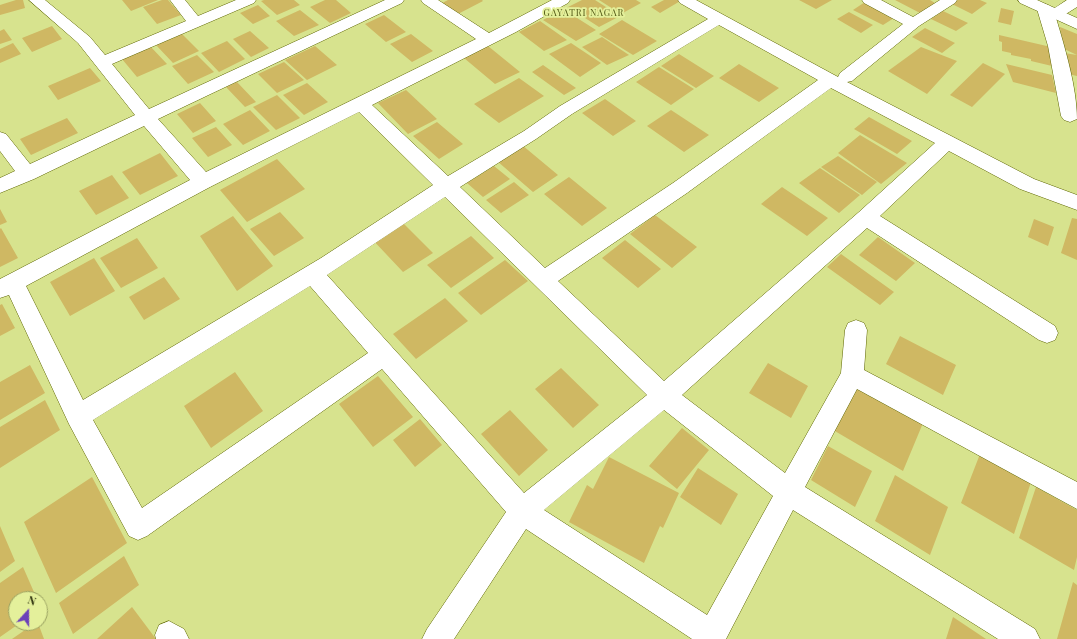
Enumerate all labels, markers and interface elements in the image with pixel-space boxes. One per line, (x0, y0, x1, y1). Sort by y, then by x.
district label: GAYATRI NAGAR (544, 8, 624, 18)
north arrow (8, 591, 48, 631)
text: N (26, 592, 39, 609)

